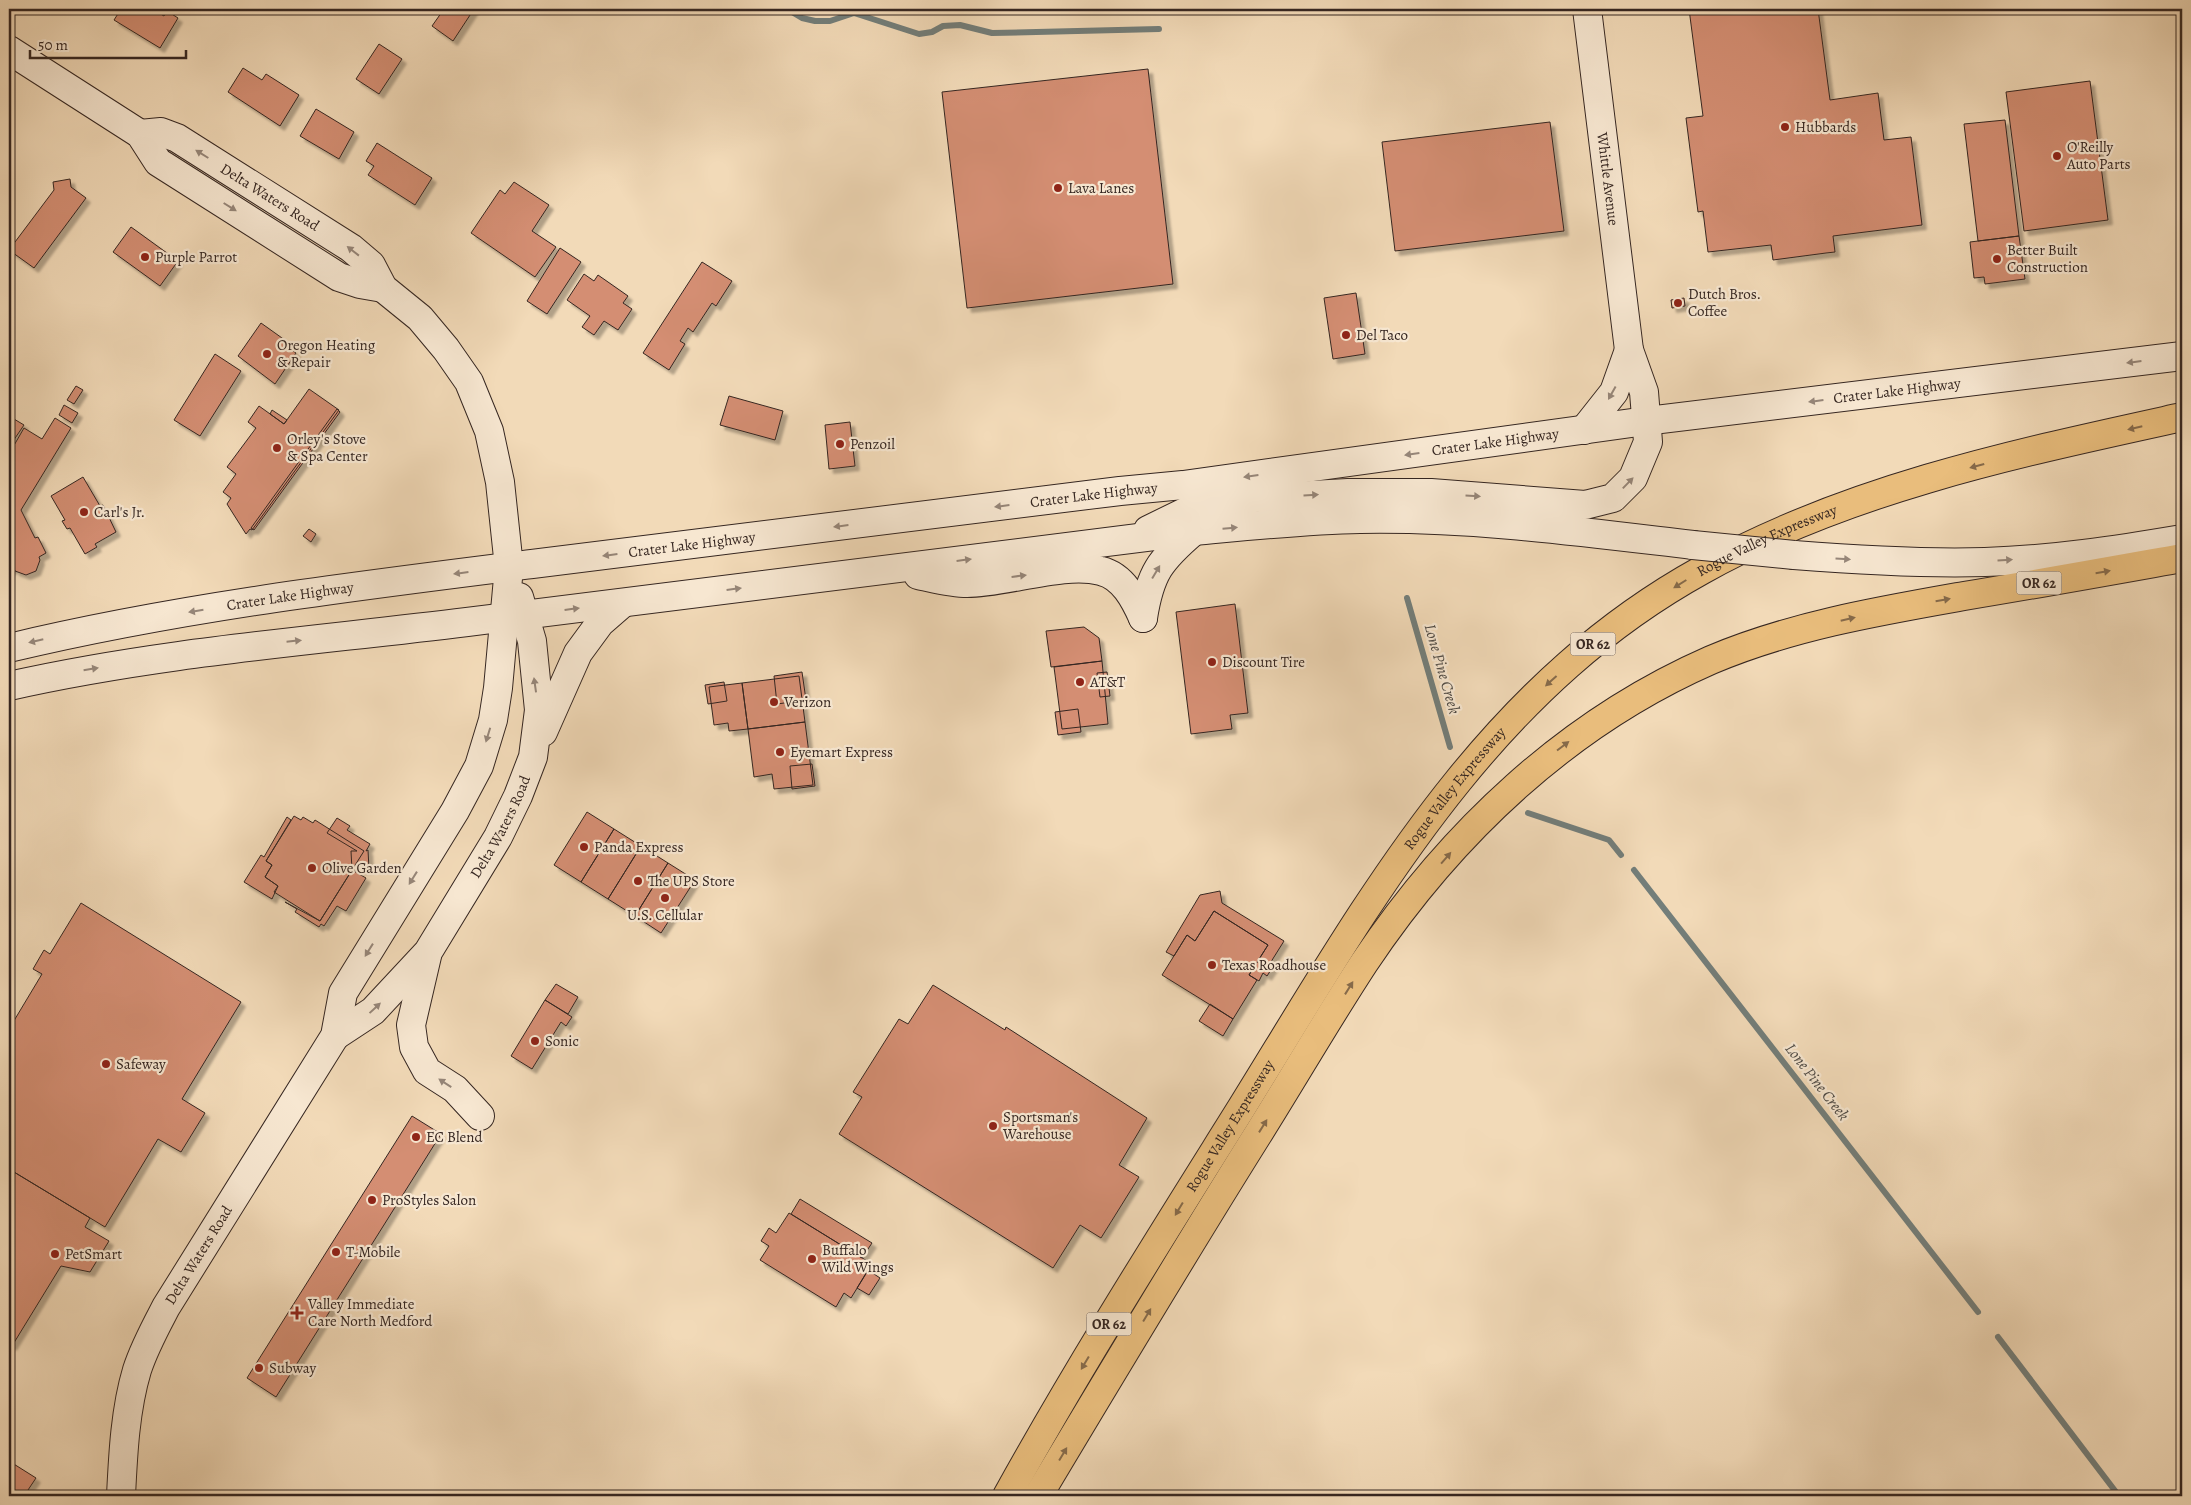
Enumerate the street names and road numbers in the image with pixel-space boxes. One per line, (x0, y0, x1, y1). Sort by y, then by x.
street label: Whittle Avenue (1592, 130, 1624, 227)
street label: Delta Waters Road (217, 159, 324, 236)
street label: Crater Lake Highway (1832, 373, 1962, 408)
street label: Crater Lake Highway (1430, 423, 1560, 461)
street label: Crater Lake Highway (1029, 477, 1159, 512)
street label: Rogue Valley Expressway (1693, 499, 1840, 581)
street label: Crater Lake Highway (627, 527, 757, 562)
road number: OR 62 (2016, 572, 2062, 594)
street label: Crater Lake Highway (225, 577, 355, 615)
road number: OR 62 (1570, 633, 1616, 656)
street label: Rogue Valley Expressway (1399, 722, 1510, 854)
street label: Delta Waters Road (465, 772, 535, 882)
street label: Rogue Valley Expressway (1181, 1056, 1279, 1196)
street label: Delta Waters Road (160, 1201, 237, 1308)
road number: OR 62 (1086, 1312, 1132, 1336)

